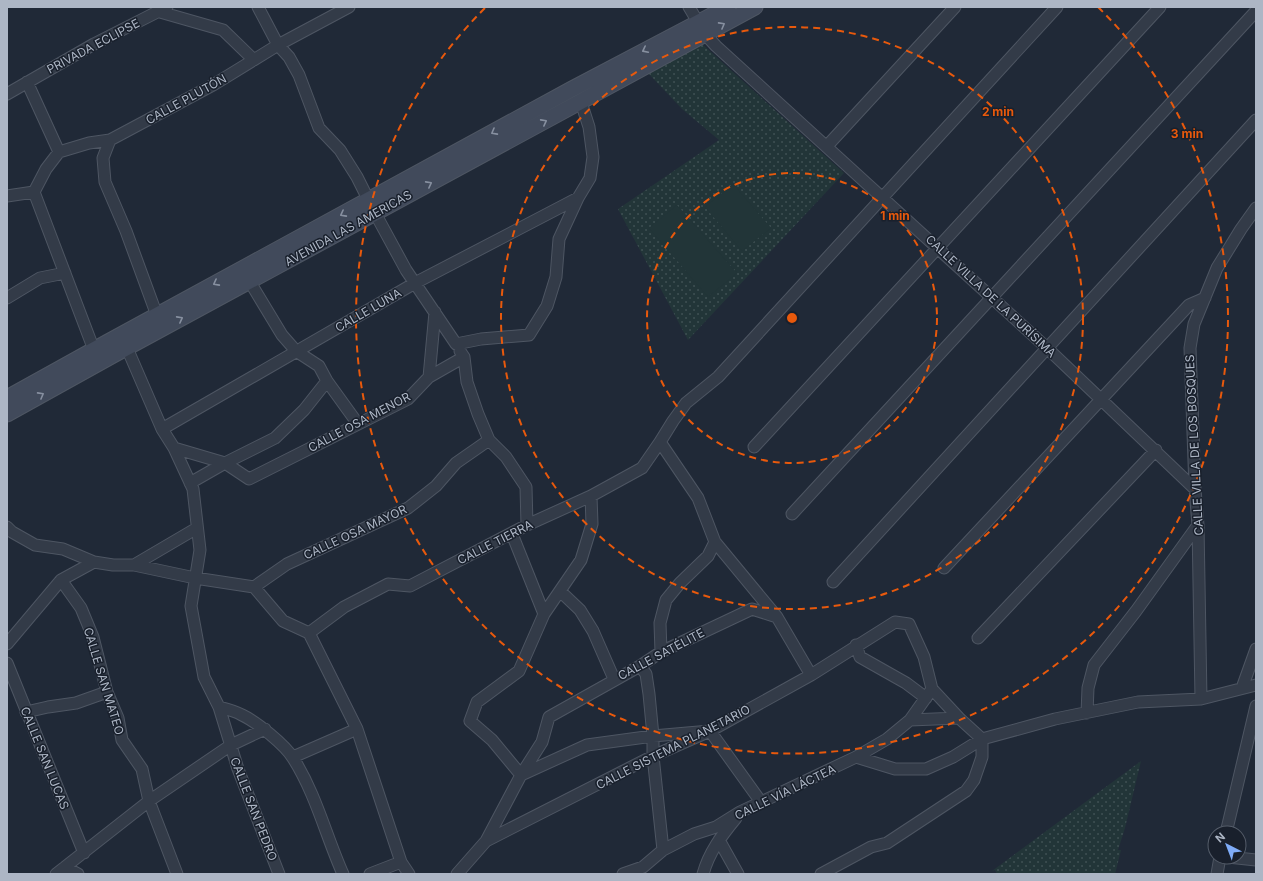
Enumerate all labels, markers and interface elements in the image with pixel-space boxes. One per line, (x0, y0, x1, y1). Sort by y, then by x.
street label: PRIVADA ECLIPSE (44, 15, 142, 77)
one-way arrow (718, 23, 725, 30)
one-way arrow (642, 46, 650, 53)
street label: CALLE PLUTÓN (143, 71, 229, 127)
text: 2 min (982, 104, 1014, 119)
one-way arrow (540, 119, 547, 127)
text: 3 min (1171, 126, 1203, 141)
one-way arrow (491, 127, 498, 134)
one-way arrow (425, 181, 433, 188)
street label: AVENIDA LAS AMERICAS (282, 187, 414, 269)
text: 1 min (880, 208, 910, 223)
one-way arrow (340, 210, 347, 217)
street label: CALLE VILLA DE LA PURÍSIMA (923, 232, 1059, 360)
one-way arrow (213, 278, 221, 286)
street label: CALLE LUNA (332, 285, 404, 335)
centre of rings (785, 311, 799, 325)
one-way arrow (176, 317, 183, 324)
street label: CALLE VILLA DE LOS BOSQUES (1182, 354, 1206, 536)
street label: CALLE OSA MENOR (305, 389, 413, 455)
one-way arrow (37, 392, 44, 400)
street label: CALLE OSA MAYOR (301, 501, 409, 563)
street label: CALLE TIERRA (455, 517, 535, 567)
street label: CALLE SAN MATEO (81, 625, 127, 737)
street label: CALLE SATÉLITE (615, 625, 707, 683)
street label: CALLE SISTEMA PLANETARIO (593, 701, 753, 793)
street label: CALLE SAN LUCAS (18, 704, 73, 812)
street label: CALLE SAN PEDRO (227, 755, 281, 863)
street label: CALLE VÍA LÁCTEA (732, 761, 838, 823)
north arrow (1207, 825, 1247, 865)
text: N (1213, 830, 1228, 846)

